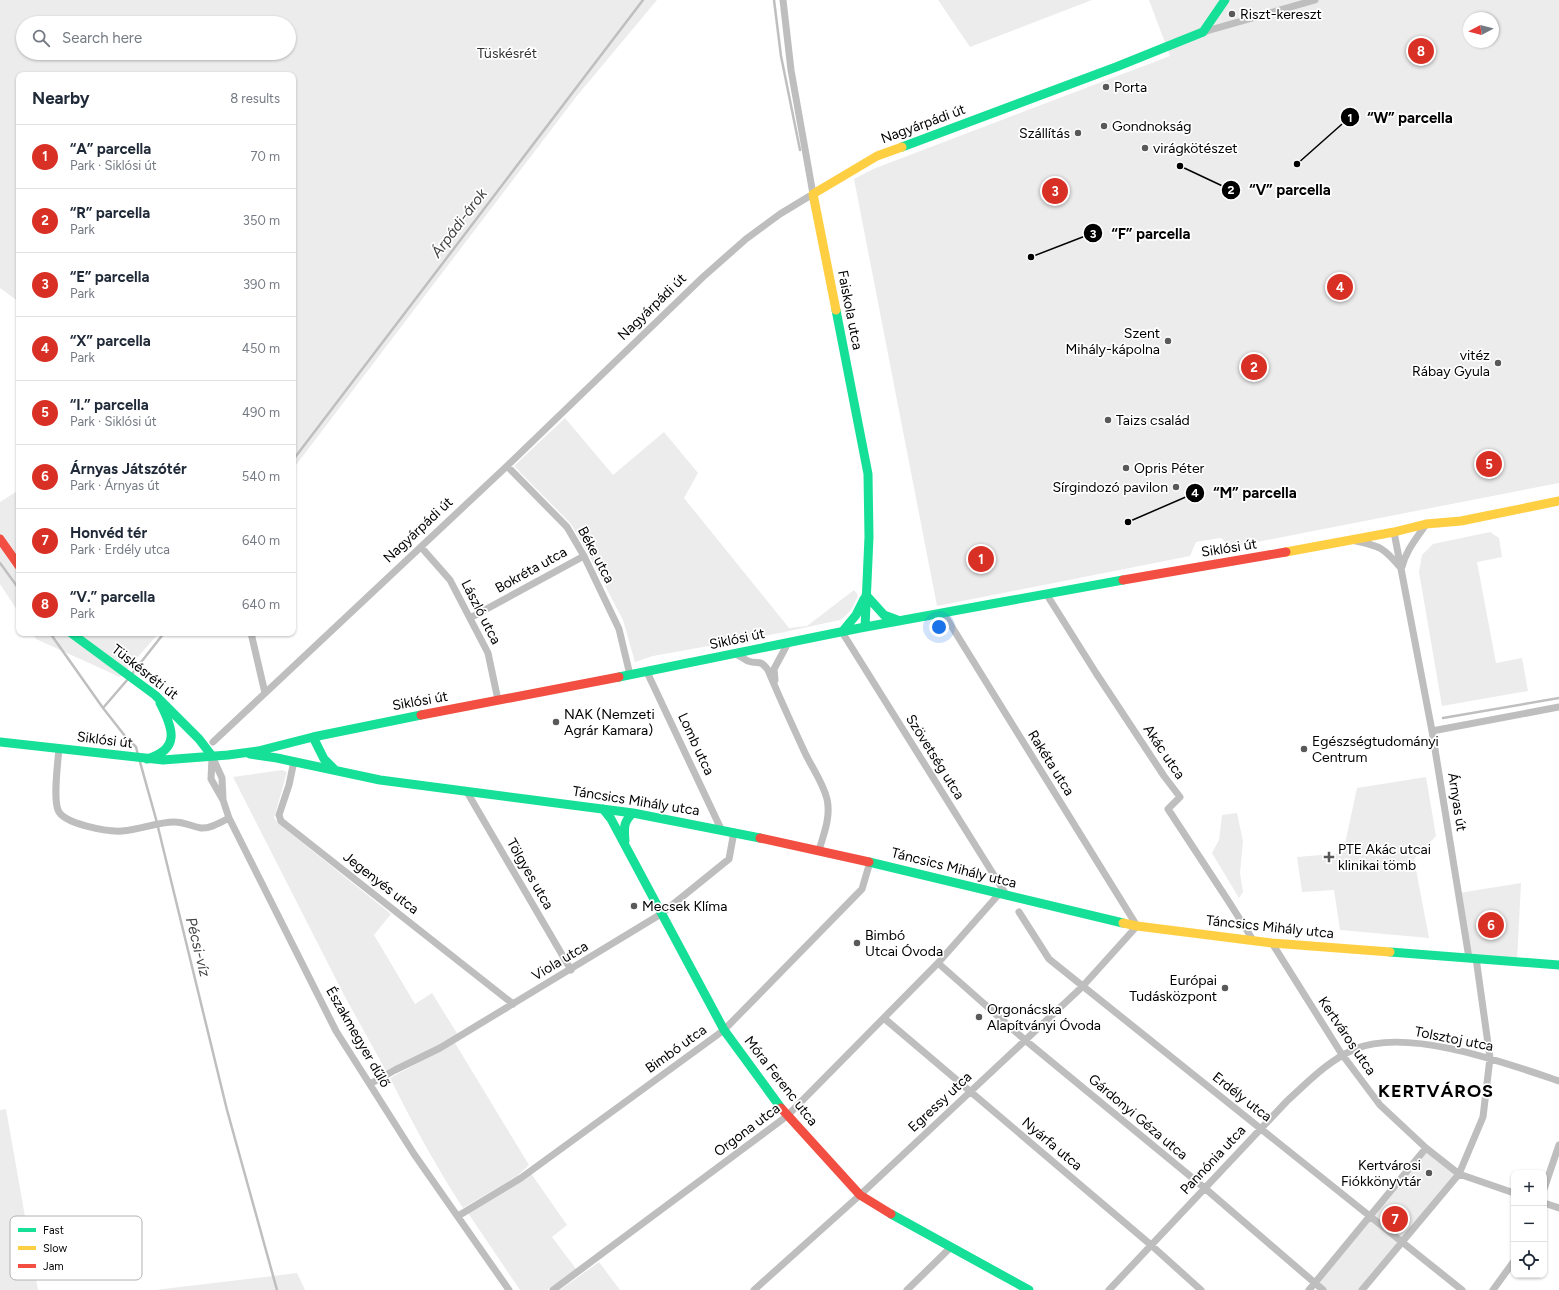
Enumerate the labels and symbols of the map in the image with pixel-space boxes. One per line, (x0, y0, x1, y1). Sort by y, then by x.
place label: Riszt-kereszt (1240, 6, 1322, 23)
marker: Riszt-kereszt (1227, 9, 1237, 19)
north arrow (1463, 12, 1499, 48)
pin: 8 (1408, 36, 1434, 66)
park label: Tüskésrét (477, 45, 537, 62)
place label: Porta (1114, 79, 1147, 96)
marker: Porta (1101, 82, 1111, 92)
street label: Nagyárpádi út (878, 101, 968, 147)
callout: “W” parcella (1340, 104, 1461, 131)
text: “W” parcella (1367, 109, 1453, 127)
text: 1 (1347, 111, 1353, 125)
place label: Gondnokság (1112, 118, 1191, 135)
marker: Gondnokság (1099, 121, 1109, 131)
place label: Szállítás (1019, 125, 1070, 142)
marker: Szállítás (1073, 128, 1083, 138)
place label: virágkötészet (1153, 140, 1238, 157)
marker: virágkötészet (1140, 143, 1150, 153)
pin: 3 (1042, 176, 1068, 206)
callout: “V” parcella (1221, 177, 1338, 204)
text: “V” parcella (1249, 181, 1331, 199)
text: 2 (1228, 183, 1235, 197)
water label: Árpádi-árok (427, 184, 491, 262)
callout: “F” parcella (1083, 220, 1198, 247)
text: “F” parcella (1112, 225, 1190, 243)
text: 3 (1090, 227, 1097, 241)
street label: Faiskola utca (834, 269, 866, 351)
street label: Nagyárpádi út (614, 270, 690, 344)
pin: 4 (1327, 272, 1353, 302)
place label: Szent Mihály-kápolna (1065, 325, 1160, 358)
marker: Szent Mihály-kápolna (1163, 336, 1173, 346)
place label: vitéz Rábay Gyula (1412, 347, 1490, 380)
pin: 2 (1241, 352, 1267, 382)
marker: vitéz Rábay Gyula (1493, 358, 1503, 368)
place label: Taizs család (1116, 412, 1190, 429)
marker: Taizs család (1103, 415, 1113, 425)
pin: 5 (1476, 449, 1502, 479)
place label: Opris Péter (1134, 460, 1205, 477)
marker: Opris Péter (1121, 463, 1131, 473)
place label: Sírgindozó pavilon (1053, 479, 1168, 496)
callout: “M” parcella (1185, 480, 1305, 507)
marker: Sírgindozó pavilon (1171, 482, 1181, 492)
text: “M” parcella (1213, 484, 1297, 502)
text: 4 (1191, 486, 1199, 500)
street label: Nagyárpádi út (380, 494, 456, 566)
street label: Béke utca (574, 524, 618, 586)
street label: Siklósi út (1200, 535, 1258, 561)
street label: Bokréta utca (492, 543, 570, 597)
pin: 1 (968, 544, 994, 574)
street label: László utca (457, 577, 505, 647)
your location (929, 617, 949, 637)
street label: Siklósi út (708, 625, 766, 653)
street label: Tüskésréti út (108, 641, 182, 703)
street label: Siklósi út (391, 688, 449, 714)
place label: NAK (Nemzeti Agrár Kamara) (564, 706, 655, 739)
street label: Lomb utca (674, 710, 718, 778)
street label: Szövetség utca (902, 711, 968, 803)
marker: NAK (Nemzeti Agrár Kamara) (551, 717, 561, 727)
street label: Akác utca (1140, 722, 1188, 782)
street label: Rakéta utca (1024, 727, 1078, 799)
street label: Siklósi út (76, 728, 134, 752)
place label: Egészségtudományi Centrum (1312, 733, 1439, 766)
marker: Egészségtudományi Centrum (1299, 744, 1309, 754)
street label: Árnyas út (1444, 771, 1470, 833)
street label: Táncsics Mihály utca (571, 783, 701, 819)
street label: Tölgyes utca (503, 836, 557, 912)
place label: PTE Akác utcai klinikai tömb (1338, 841, 1431, 874)
street label: Táncsics Mihály utca (890, 844, 1018, 892)
street label: Jegenyés utca (340, 848, 422, 918)
marker: PTE Akác utcai klinikai tömb (1323, 851, 1335, 863)
place label: Mecsek Klíma (642, 898, 727, 915)
marker: Mecsek Klíma (629, 901, 639, 911)
pin: 6 (1478, 910, 1504, 940)
street label: Táncsics Mihály utca (1205, 912, 1335, 942)
water label: Pécsi-víz (182, 915, 214, 979)
place label: Bimbó Utcai Óvoda (865, 927, 943, 960)
street label: Viola utca (529, 938, 591, 984)
marker: Bimbó Utcai Óvoda (852, 938, 862, 948)
place label: Európai Tudásközpont (1129, 972, 1217, 1005)
marker: Európai Tudásközpont (1220, 983, 1230, 993)
street label: Északmegyer dűlő (322, 984, 394, 1090)
street label: Kertváros utca (1315, 994, 1379, 1078)
place label: Orgonácska Alapítványi Óvoda (987, 1001, 1101, 1034)
marker: Orgonácska Alapítványi Óvoda (974, 1012, 984, 1022)
street label: Bimbó utca (642, 1021, 710, 1077)
street label: Tolsztoj utca (1413, 1023, 1495, 1055)
street label: Móra Ferenc utca (741, 1033, 821, 1129)
street label: Egressy utca (905, 1068, 975, 1136)
street label: Erdély utca (1209, 1069, 1275, 1125)
street label: Gárdonyi Géza utca (1085, 1071, 1191, 1163)
district label: KERTVÁROS (1378, 1080, 1494, 1102)
street label: Orgona utca (711, 1100, 783, 1160)
street label: Nyárfa utca (1018, 1114, 1086, 1174)
street label: Pannónia utca (1177, 1122, 1249, 1198)
place label: Kertvárosi Fiókkönyvtár (1341, 1157, 1421, 1190)
marker: Kertvárosi Fiókkönyvtár (1424, 1168, 1434, 1178)
pin: 7 (1382, 1204, 1408, 1234)
legend (10, 1216, 142, 1280)
text: Fast (43, 1224, 64, 1237)
text: Slow (43, 1242, 67, 1255)
text: Jam (43, 1260, 64, 1273)

